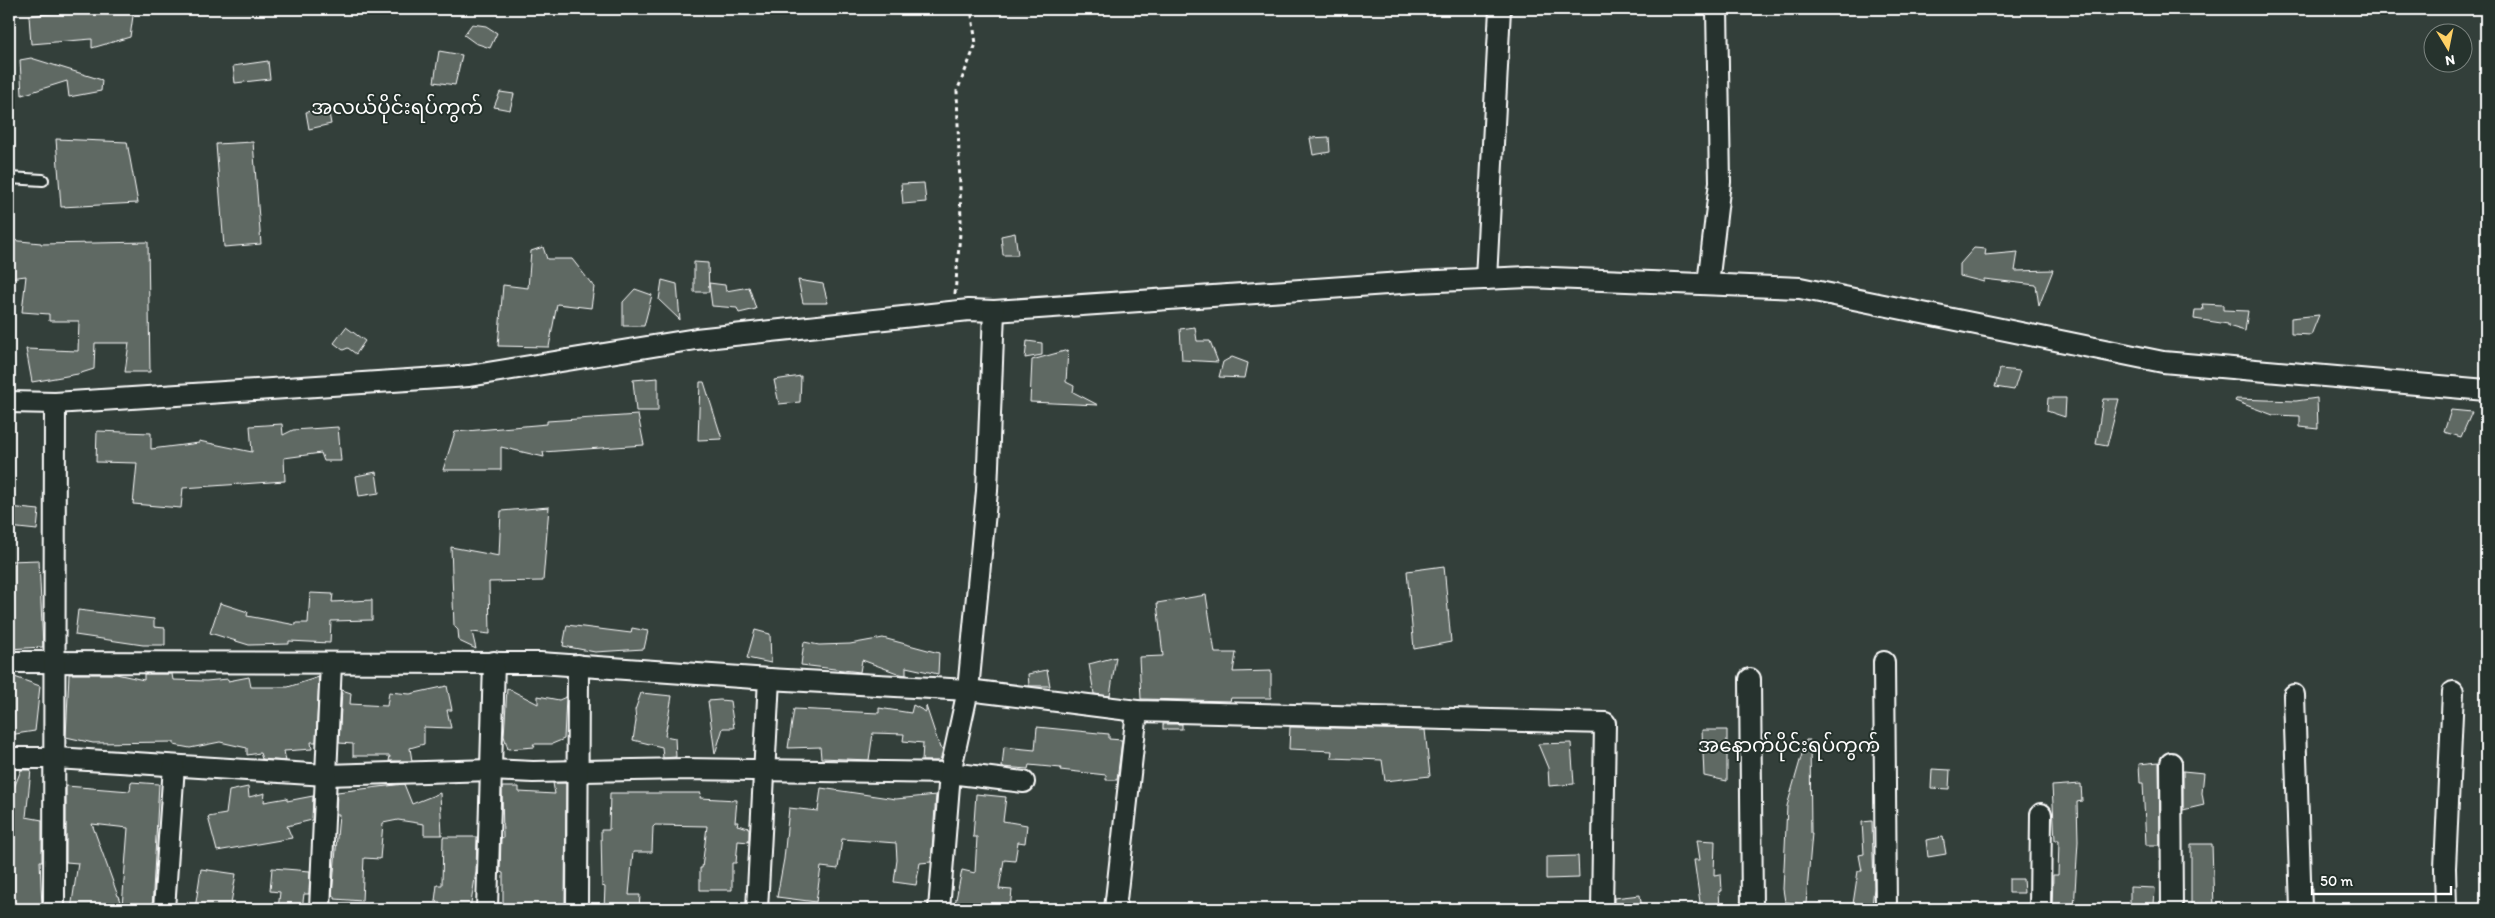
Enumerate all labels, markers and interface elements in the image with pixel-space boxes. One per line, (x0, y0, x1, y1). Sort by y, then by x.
north arrow (2422, 22, 2472, 72)
text: N (2444, 51, 2456, 70)
district label: အလယ်ပိုင်းရပ်ကွက် (311, 93, 483, 124)
district label: အနောက်ပိုင်းရပ်ကွက် (1698, 731, 1880, 762)
scale bar (2312, 863, 2451, 895)
text: 50 m (2320, 872, 2353, 890)

